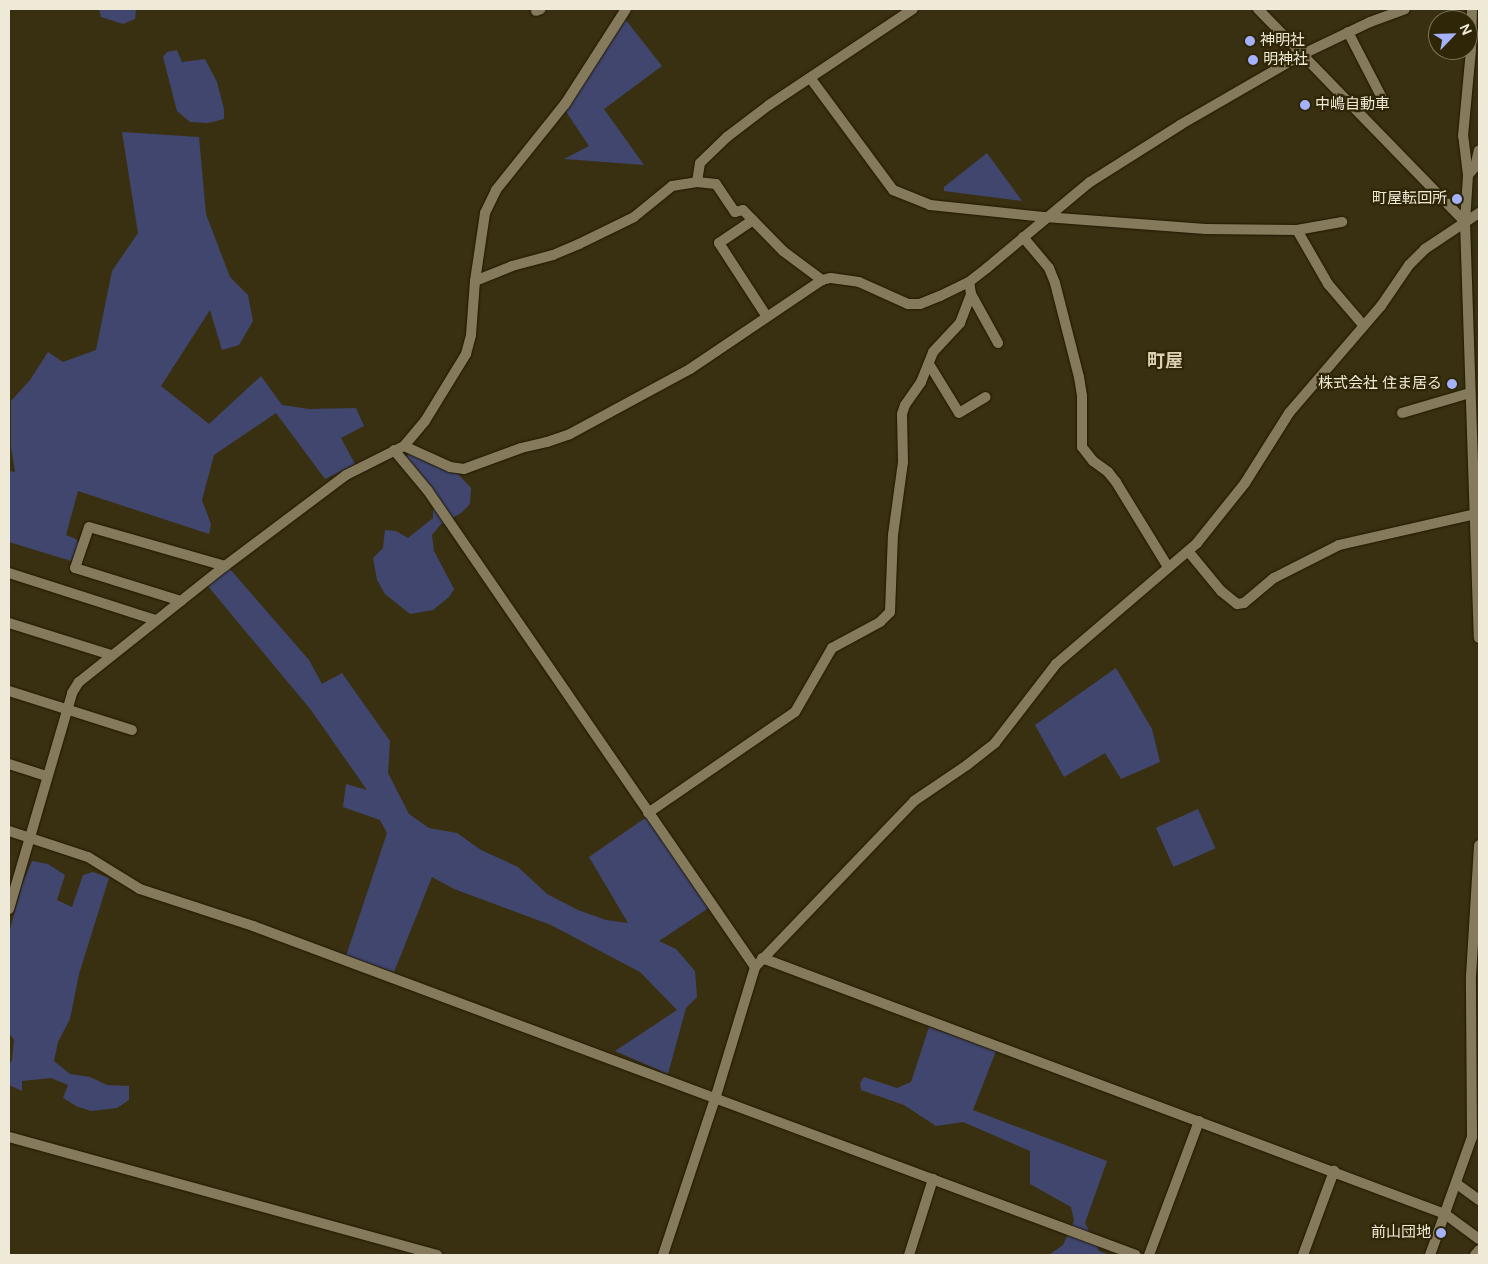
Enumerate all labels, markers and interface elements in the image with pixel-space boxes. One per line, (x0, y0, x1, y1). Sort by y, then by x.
north arrow (1428, 10, 1478, 60)
text: N (1455, 21, 1476, 38)
place label: 神明社 (1260, 32, 1305, 50)
marker: 神明社 (1244, 35, 1256, 47)
place label: 明神社 (1263, 51, 1308, 69)
marker: 明神社 (1247, 54, 1259, 66)
place label: 中嶋自動車 (1315, 96, 1390, 114)
marker: 中嶋自動車 (1299, 99, 1311, 111)
place label: 町屋転回所 (1372, 190, 1447, 208)
marker: 町屋転回所 (1451, 193, 1463, 205)
district label: 町屋 (1147, 350, 1183, 372)
place label: 株式会社 住ま居る (1318, 375, 1442, 393)
marker: 株式会社 住ま居る (1446, 378, 1458, 390)
place label: 前山団地 (1371, 1224, 1431, 1242)
marker: 前山団地 (1435, 1227, 1447, 1239)

